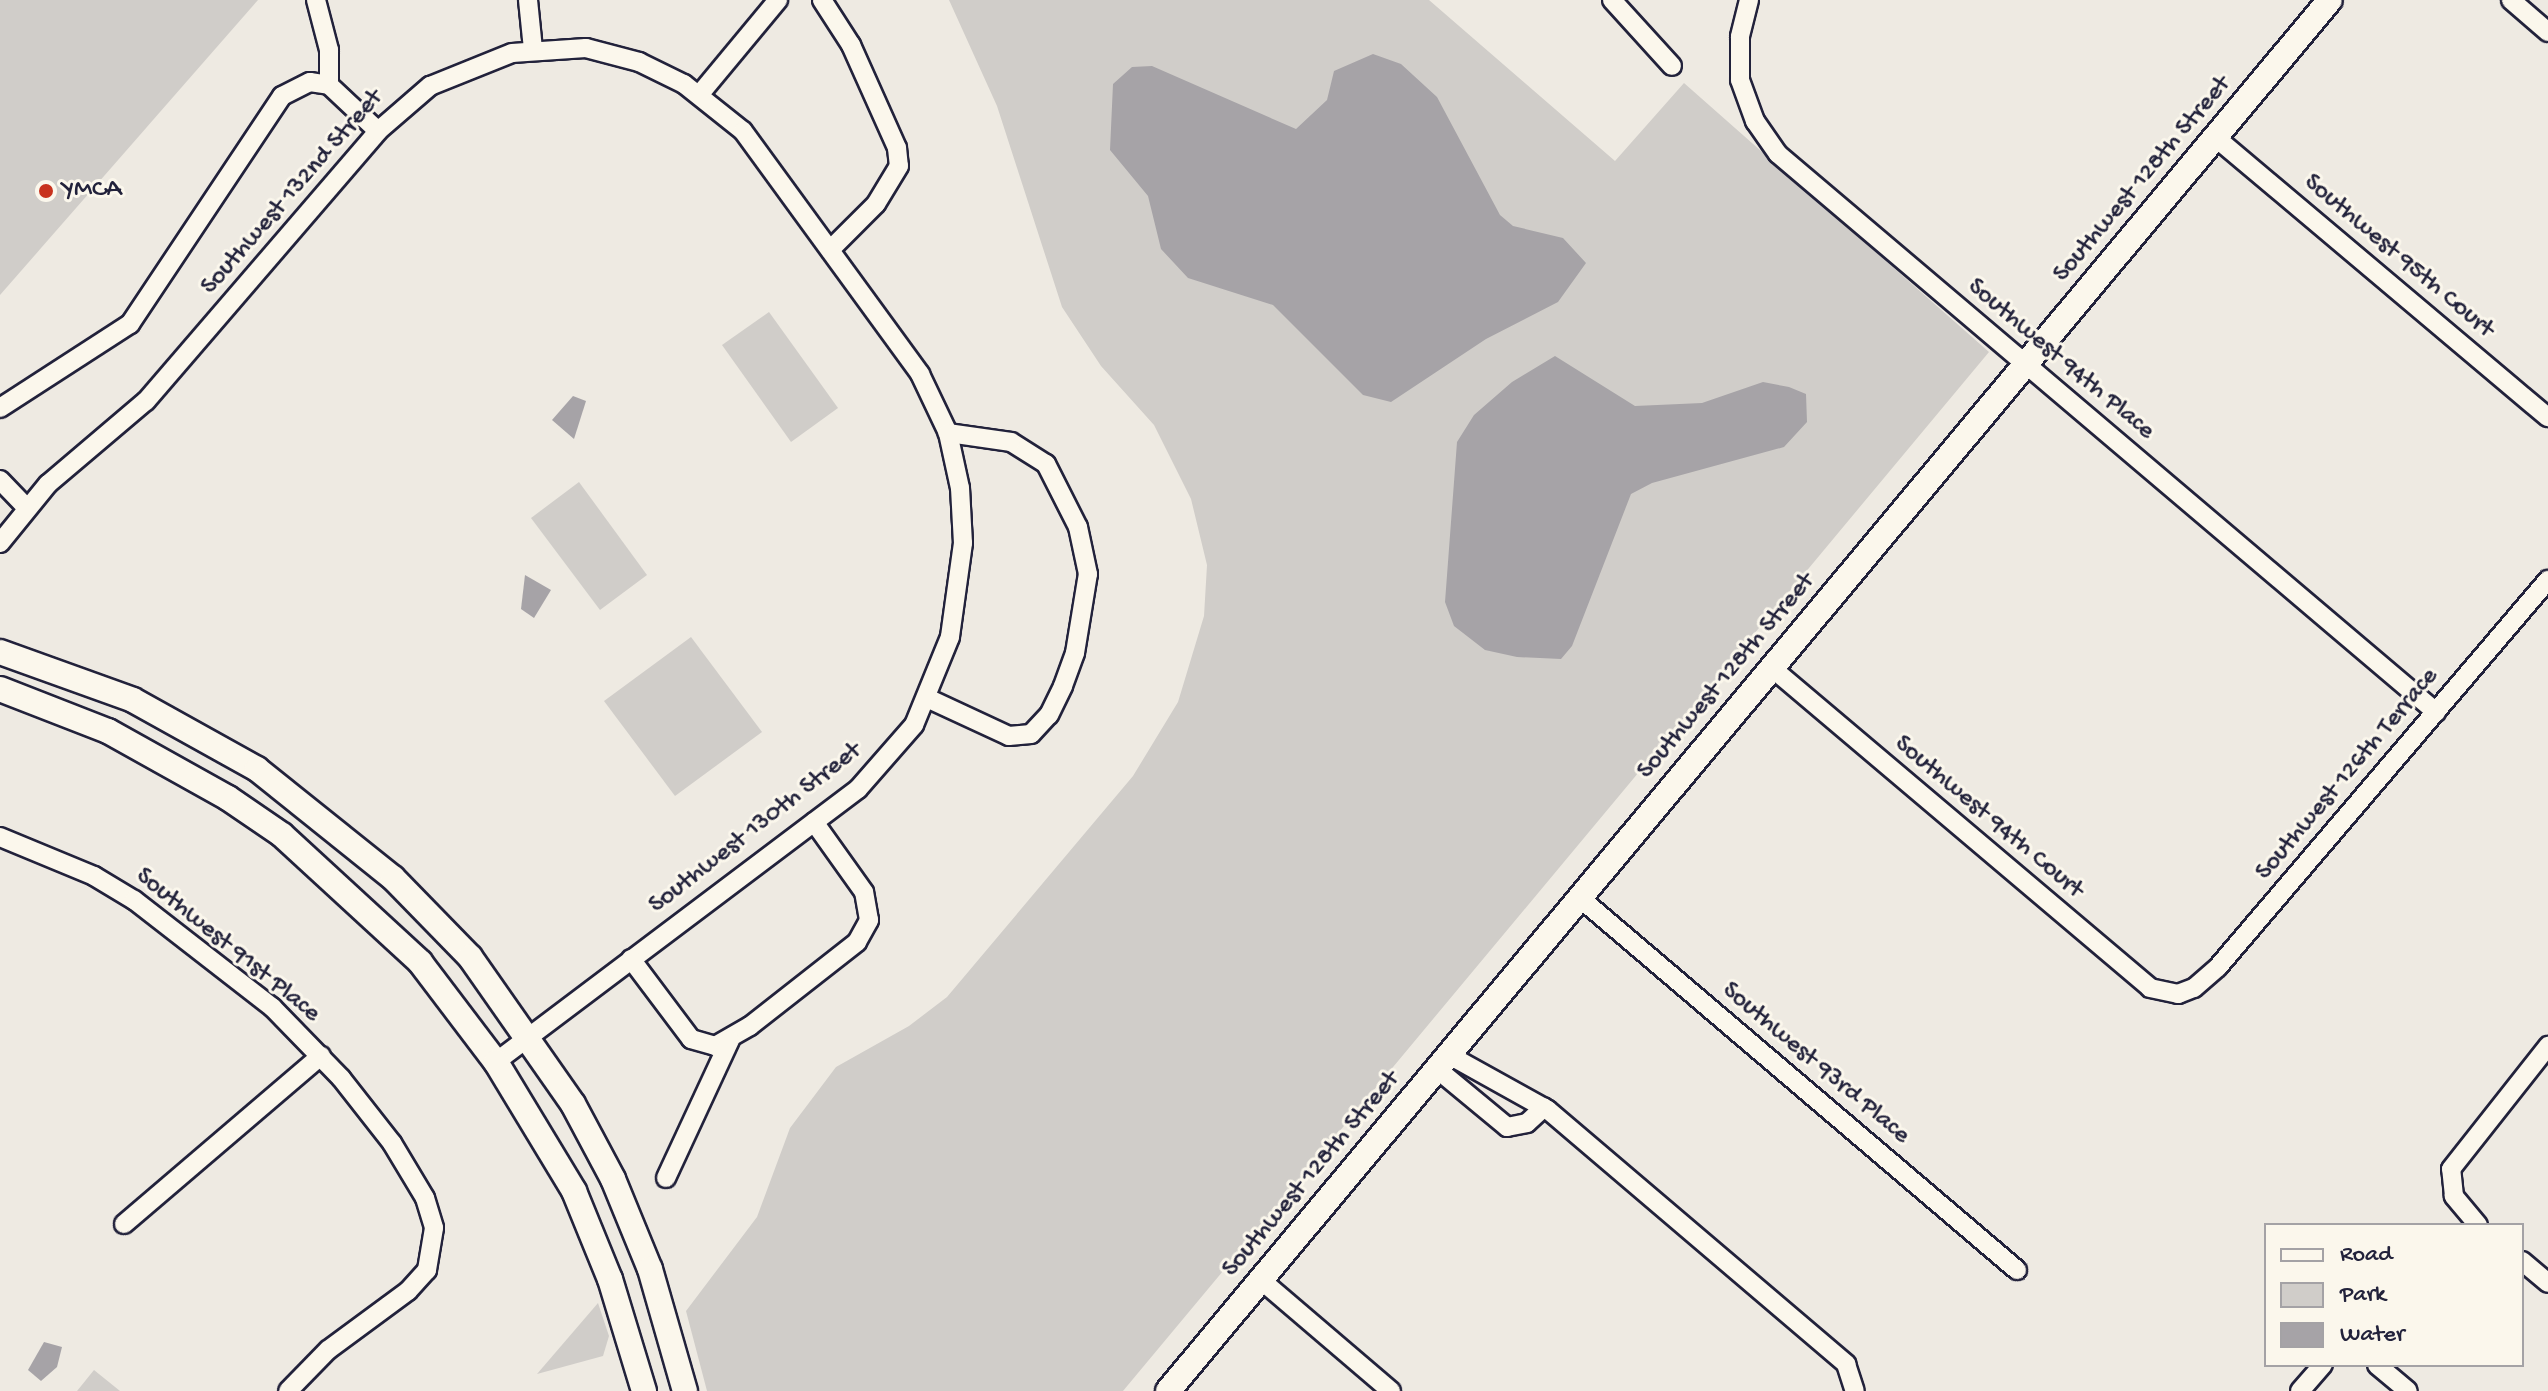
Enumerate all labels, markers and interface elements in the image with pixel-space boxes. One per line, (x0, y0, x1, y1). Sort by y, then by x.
street label: Southwest 128th Street (2048, 70, 2238, 290)
street label: Southwest 132nd Street (195, 84, 391, 302)
street label: Southwest 95th Court (2296, 168, 2500, 346)
place label: YMCA (62, 175, 122, 207)
marker: YMCA (37, 182, 55, 200)
street label: Southwest 94th Place (1960, 273, 2160, 447)
street label: Southwest 128th Street (1632, 567, 1822, 787)
street label: Southwest 126th Terrace (2250, 662, 2446, 888)
street label: Southwest 94th Court (1887, 730, 2089, 906)
street label: Southwest 130th Street (644, 736, 868, 922)
street label: Southwest 91st Place (128, 862, 326, 1030)
street label: Southwest 93rd Place (1715, 976, 1915, 1152)
street label: Southwest 128th Street (1217, 1065, 1407, 1285)
legend (2264, 1223, 2524, 1367)
text: Road (2340, 1241, 2392, 1270)
text: Park (2340, 1281, 2386, 1310)
text: Water (2340, 1321, 2404, 1350)

